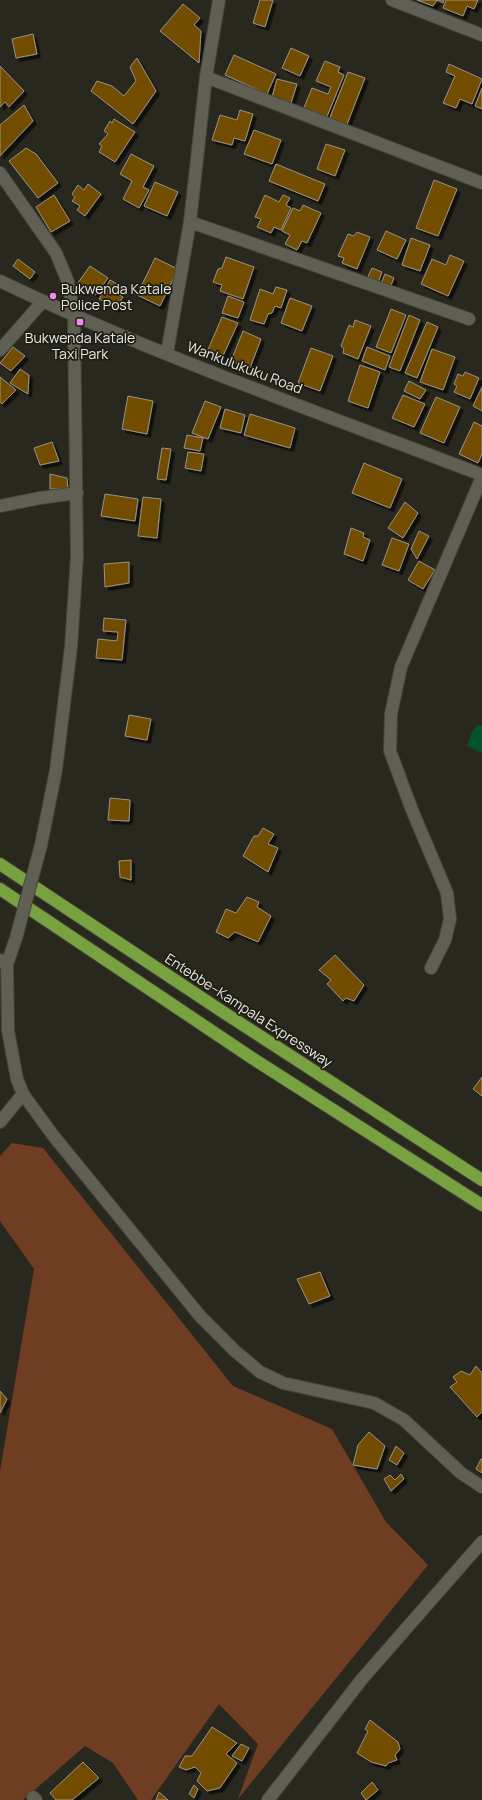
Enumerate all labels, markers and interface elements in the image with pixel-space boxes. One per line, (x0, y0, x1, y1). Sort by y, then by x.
place label: Bukwenda Katale Police Post (61, 279, 171, 314)
marker: Bukwenda Katale Police Post (48, 291, 58, 301)
marker: Bukwenda Katale Taxi Park (75, 317, 85, 327)
place label: Bukwenda Katale Taxi Park (25, 328, 135, 363)
street label: Wankulukuku Road (185, 336, 305, 398)
street label: Entebbe–Kampala Expressway (162, 949, 337, 1072)

